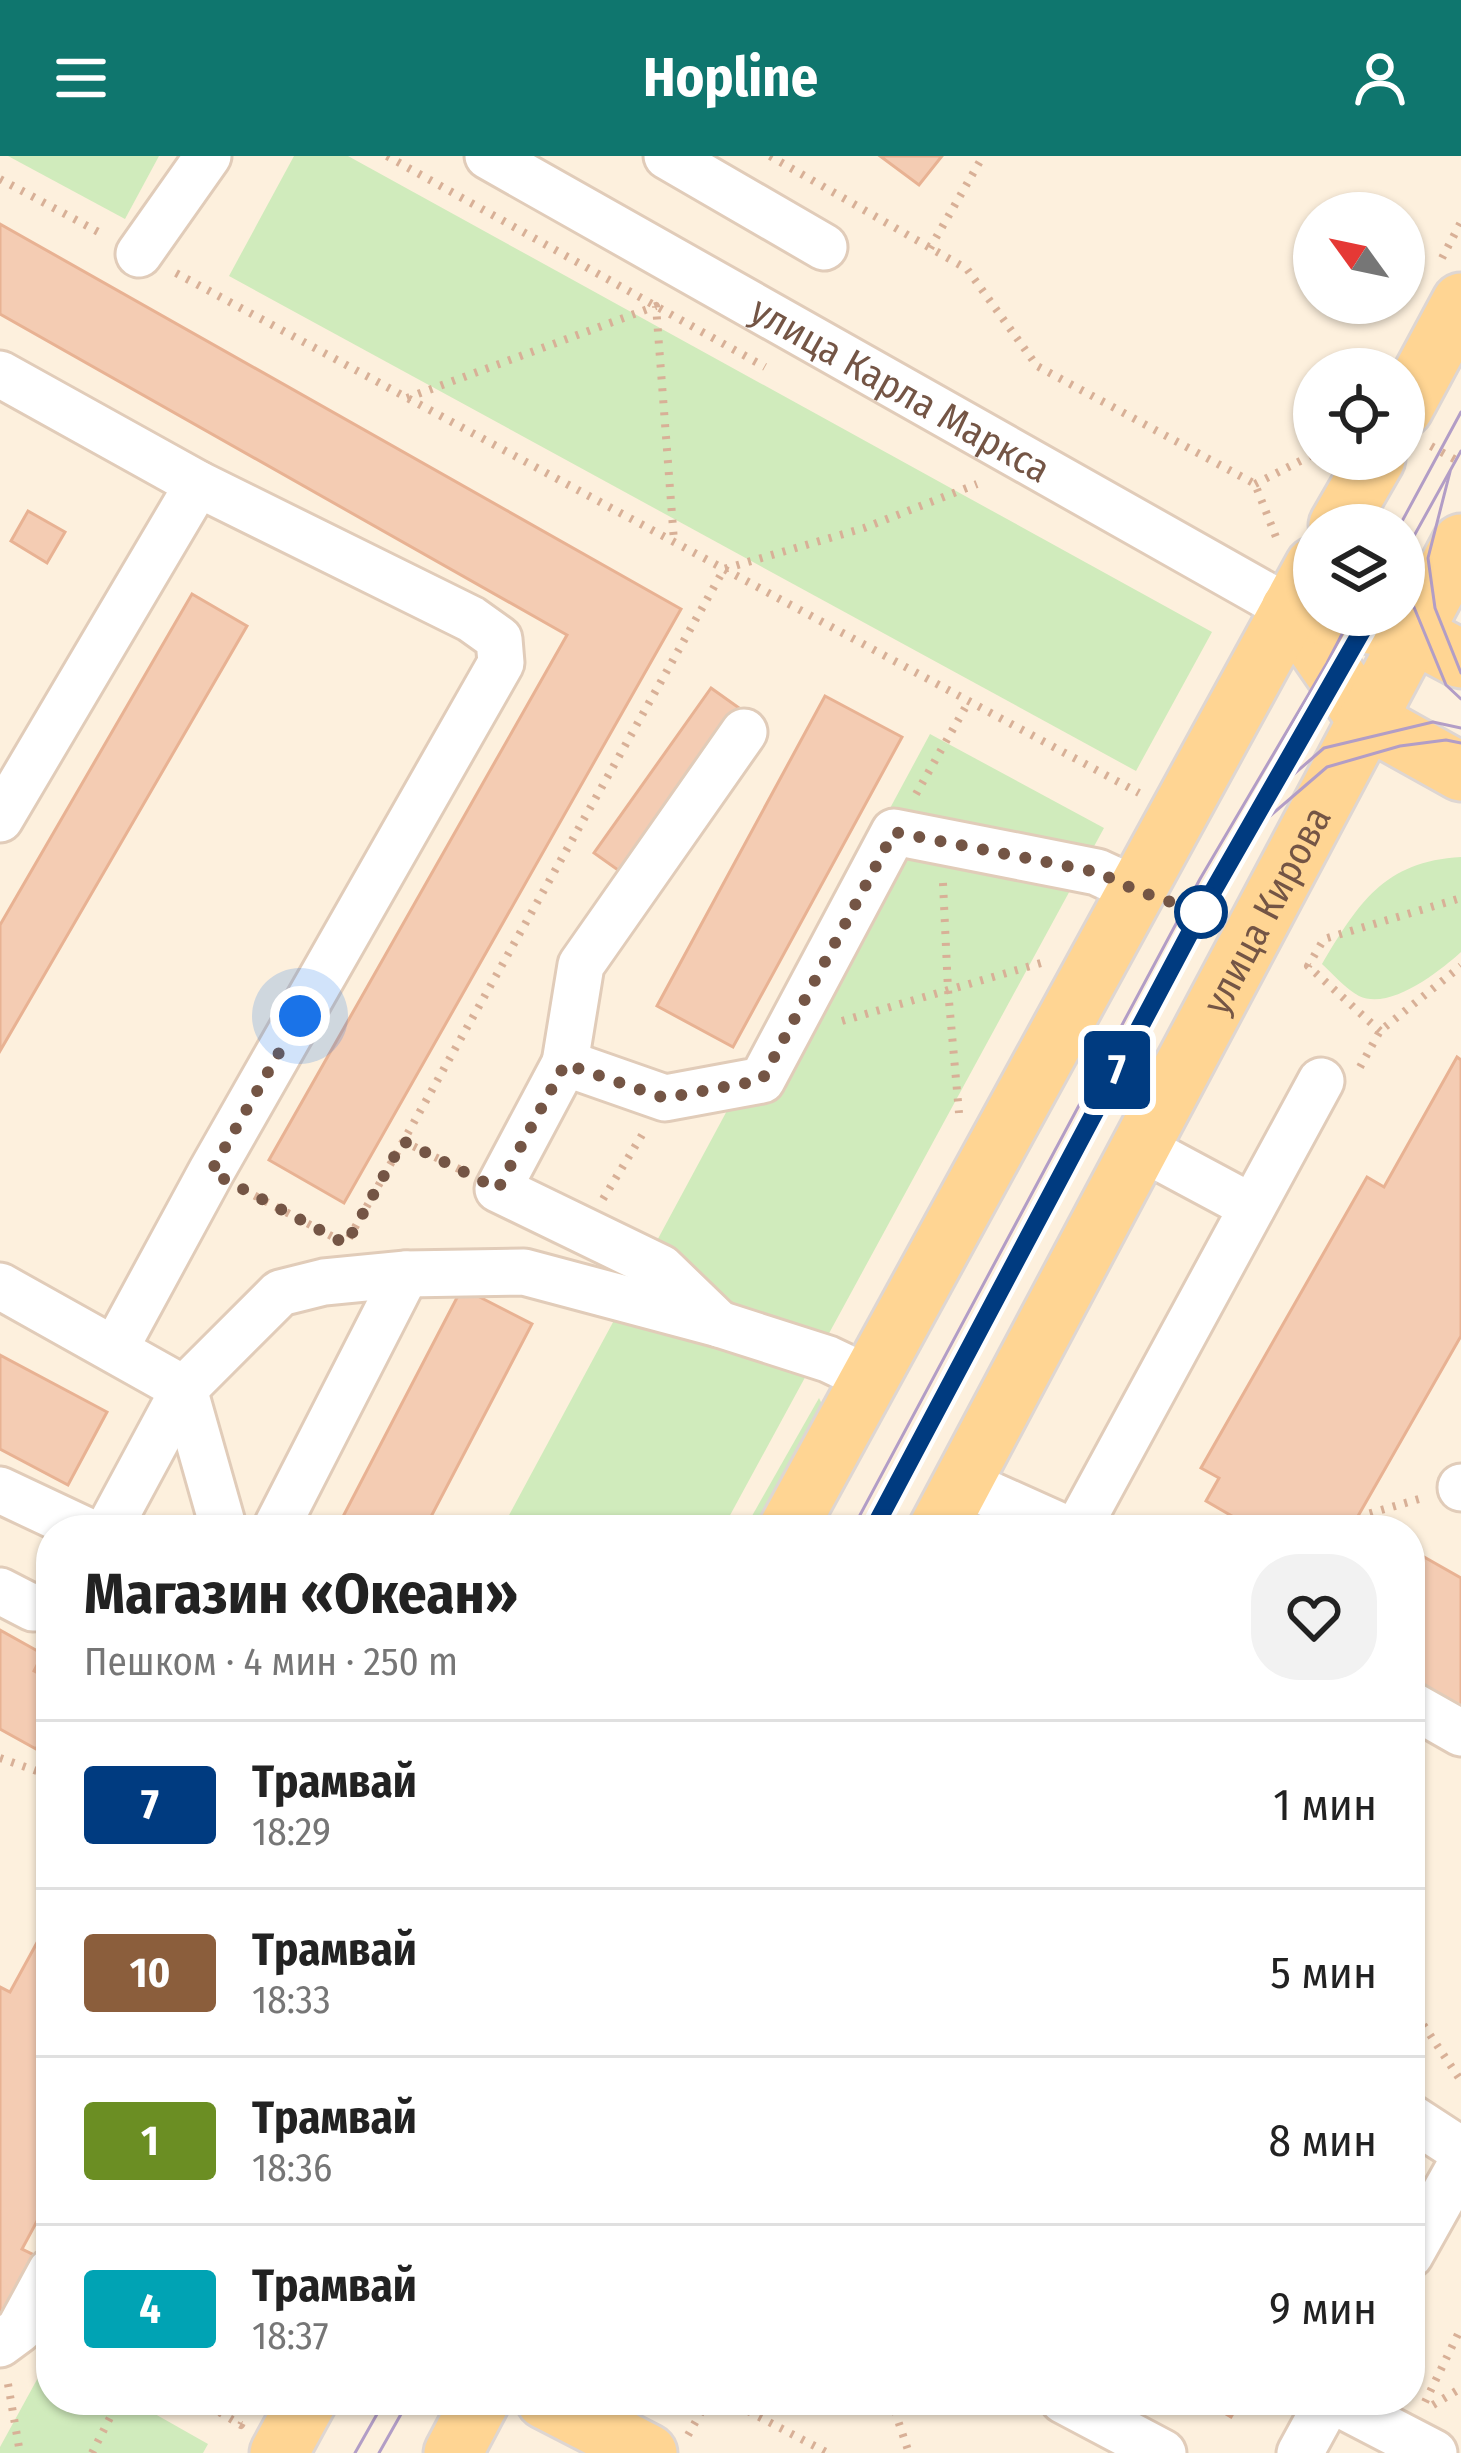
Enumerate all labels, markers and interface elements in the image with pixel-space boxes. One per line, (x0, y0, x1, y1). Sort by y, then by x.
icon: menu (48, 45, 114, 111)
icon: person (1347, 45, 1413, 111)
text: Hopline (643, 46, 818, 110)
north arrow (1293, 192, 1425, 324)
map controls (1293, 192, 1425, 636)
street label: улица Карла Маркса (743, 287, 1058, 493)
button: locate (1293, 348, 1425, 480)
button: layers (1293, 504, 1425, 636)
street label: улица Кирова (1193, 799, 1341, 1022)
unlabelled marker (1176, 887, 1226, 937)
your location (270, 986, 330, 1046)
line badge: 7 (1078, 1031, 1156, 1109)
text: 7 (1108, 1045, 1126, 1095)
button: heart (1251, 1554, 1377, 1680)
text: Магазин «Океан» (84, 1560, 518, 1628)
text: Пешком · 4 мин · 250 m (84, 1639, 458, 1685)
text: Трамвай (252, 1755, 417, 1809)
text: 1 мин (1273, 1778, 1377, 1832)
text: 7 (141, 1780, 159, 1830)
text: 18:29 (252, 1809, 331, 1855)
text: Трамвай (252, 1923, 417, 1977)
text: 5 мин (1270, 1946, 1377, 2000)
text: 10 (130, 1948, 170, 1998)
text: 18:33 (252, 1977, 331, 2023)
text: Трамвай (252, 2091, 417, 2145)
text: 8 мин (1268, 2114, 1377, 2168)
text: 1 (141, 2116, 159, 2166)
text: 18:36 (252, 2145, 332, 2191)
text: Трамвай (252, 2259, 417, 2313)
text: 9 мин (1269, 2282, 1377, 2336)
text: 4 (139, 2284, 161, 2334)
text: 18:37 (252, 2313, 329, 2359)

